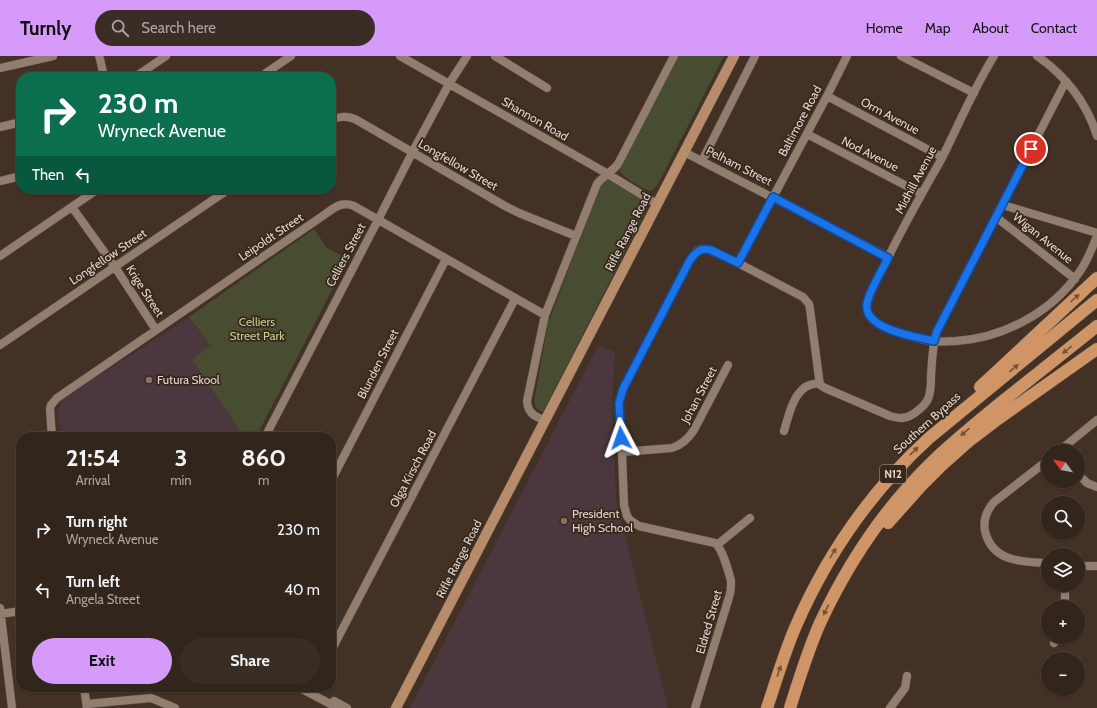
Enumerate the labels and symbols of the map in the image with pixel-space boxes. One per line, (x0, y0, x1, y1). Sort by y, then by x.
street label: Baltimore Road (775, 83, 824, 159)
street label: Shannon Road (499, 93, 571, 144)
street label: Orm Avenue (858, 94, 922, 137)
pin (1014, 132, 1048, 166)
street label: Nod Avenue (839, 133, 901, 174)
street label: Longfellow Street (416, 136, 501, 193)
street label: Pelham Street (704, 143, 775, 189)
street label: Midhill Avenue (891, 143, 940, 216)
street label: Rifle Range Road (601, 190, 654, 273)
street label: Leipoldt Street (235, 209, 306, 264)
street label: Wigan Avenue (1010, 209, 1076, 266)
street label: Celliers Street (322, 220, 369, 289)
street label: Longfellow Street (66, 225, 149, 288)
street label: Krige Street (123, 262, 168, 319)
one-way arrow (1070, 294, 1080, 303)
park label: Celliers Street Park (229, 314, 285, 343)
street label: Blunden Street (354, 327, 401, 401)
one-way arrow (1061, 346, 1072, 355)
street label: Johan Street (677, 364, 720, 427)
one-way arrow (1008, 364, 1019, 373)
place label: Futura Skool (157, 372, 220, 387)
marker: Futura Skool (144, 375, 154, 385)
street label: Southern Bypass (890, 389, 963, 457)
position arrow (600, 417, 642, 459)
street label: Olga Kirsch Road (386, 427, 439, 510)
one-way arrow (960, 427, 971, 436)
north arrow (1041, 444, 1085, 488)
one-way arrow (909, 447, 919, 456)
road number: N12 (880, 465, 906, 483)
place label: President High School (572, 506, 633, 535)
marker: President High School (559, 516, 569, 526)
street label: Rifle Range Road (432, 517, 485, 600)
one-way arrow (830, 547, 837, 559)
street label: Eldred Street (692, 588, 725, 656)
one-way arrow (823, 605, 829, 616)
one-way arrow (777, 665, 783, 677)

